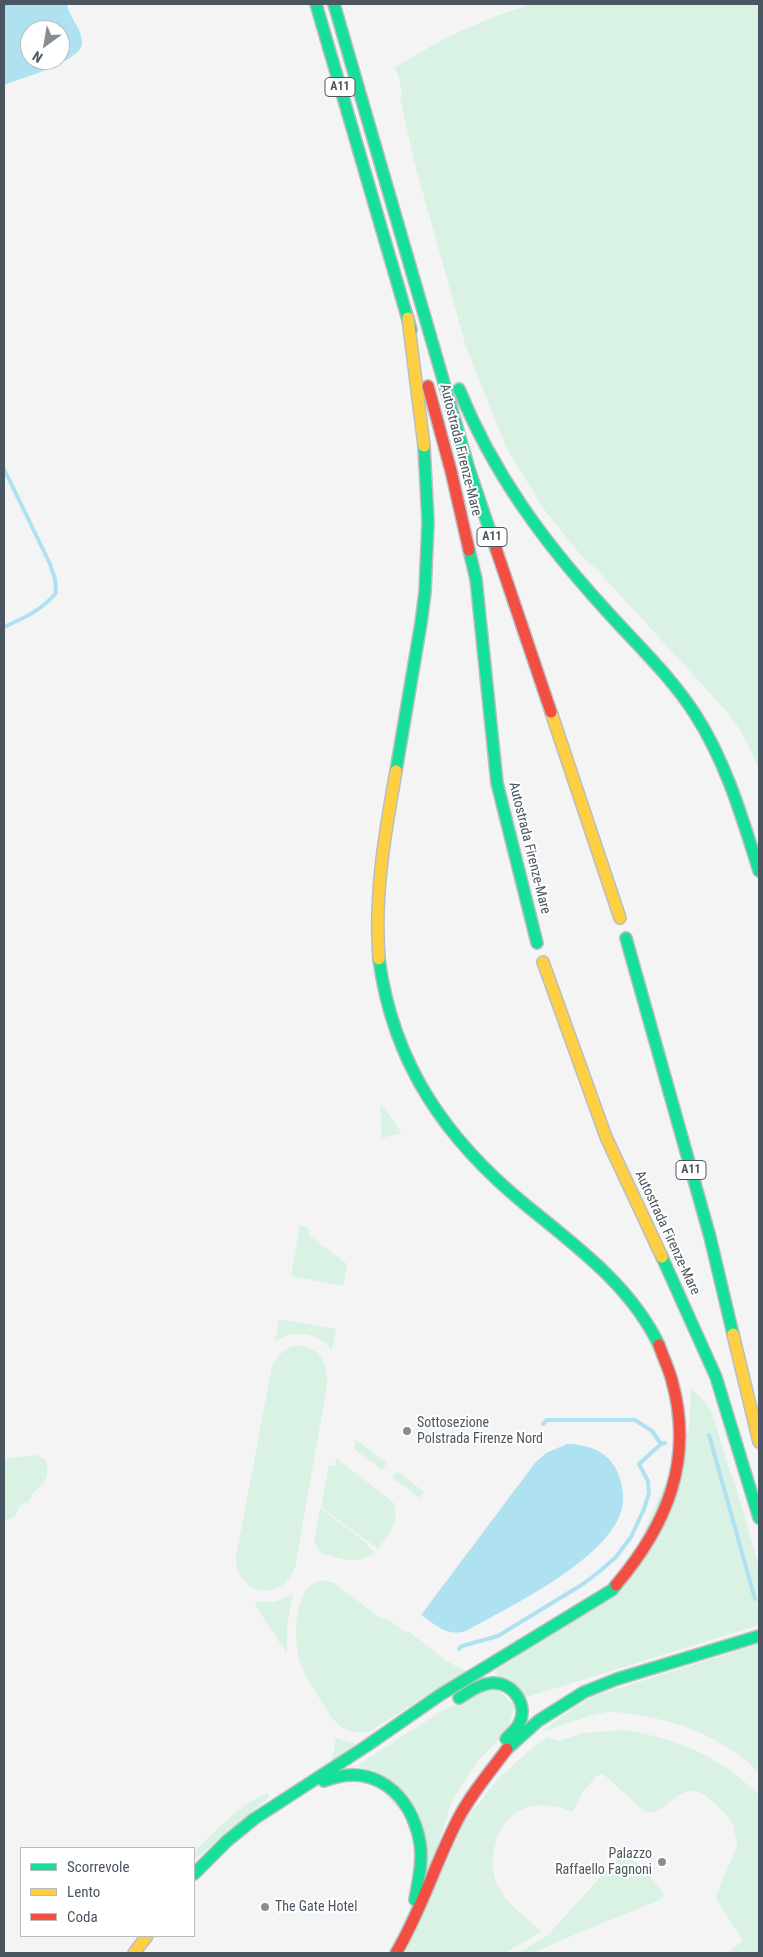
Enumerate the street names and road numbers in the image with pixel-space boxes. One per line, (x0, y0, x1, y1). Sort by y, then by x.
road number: A11 (325, 77, 355, 96)
street label: Autostrada Firenze-Mare (435, 382, 485, 518)
road number: A11 (477, 528, 507, 546)
street label: Autostrada Firenze-Mare (504, 780, 554, 916)
road number: A11 (676, 1160, 706, 1180)
street label: Autostrada Firenze-Mare (631, 1168, 703, 1298)

